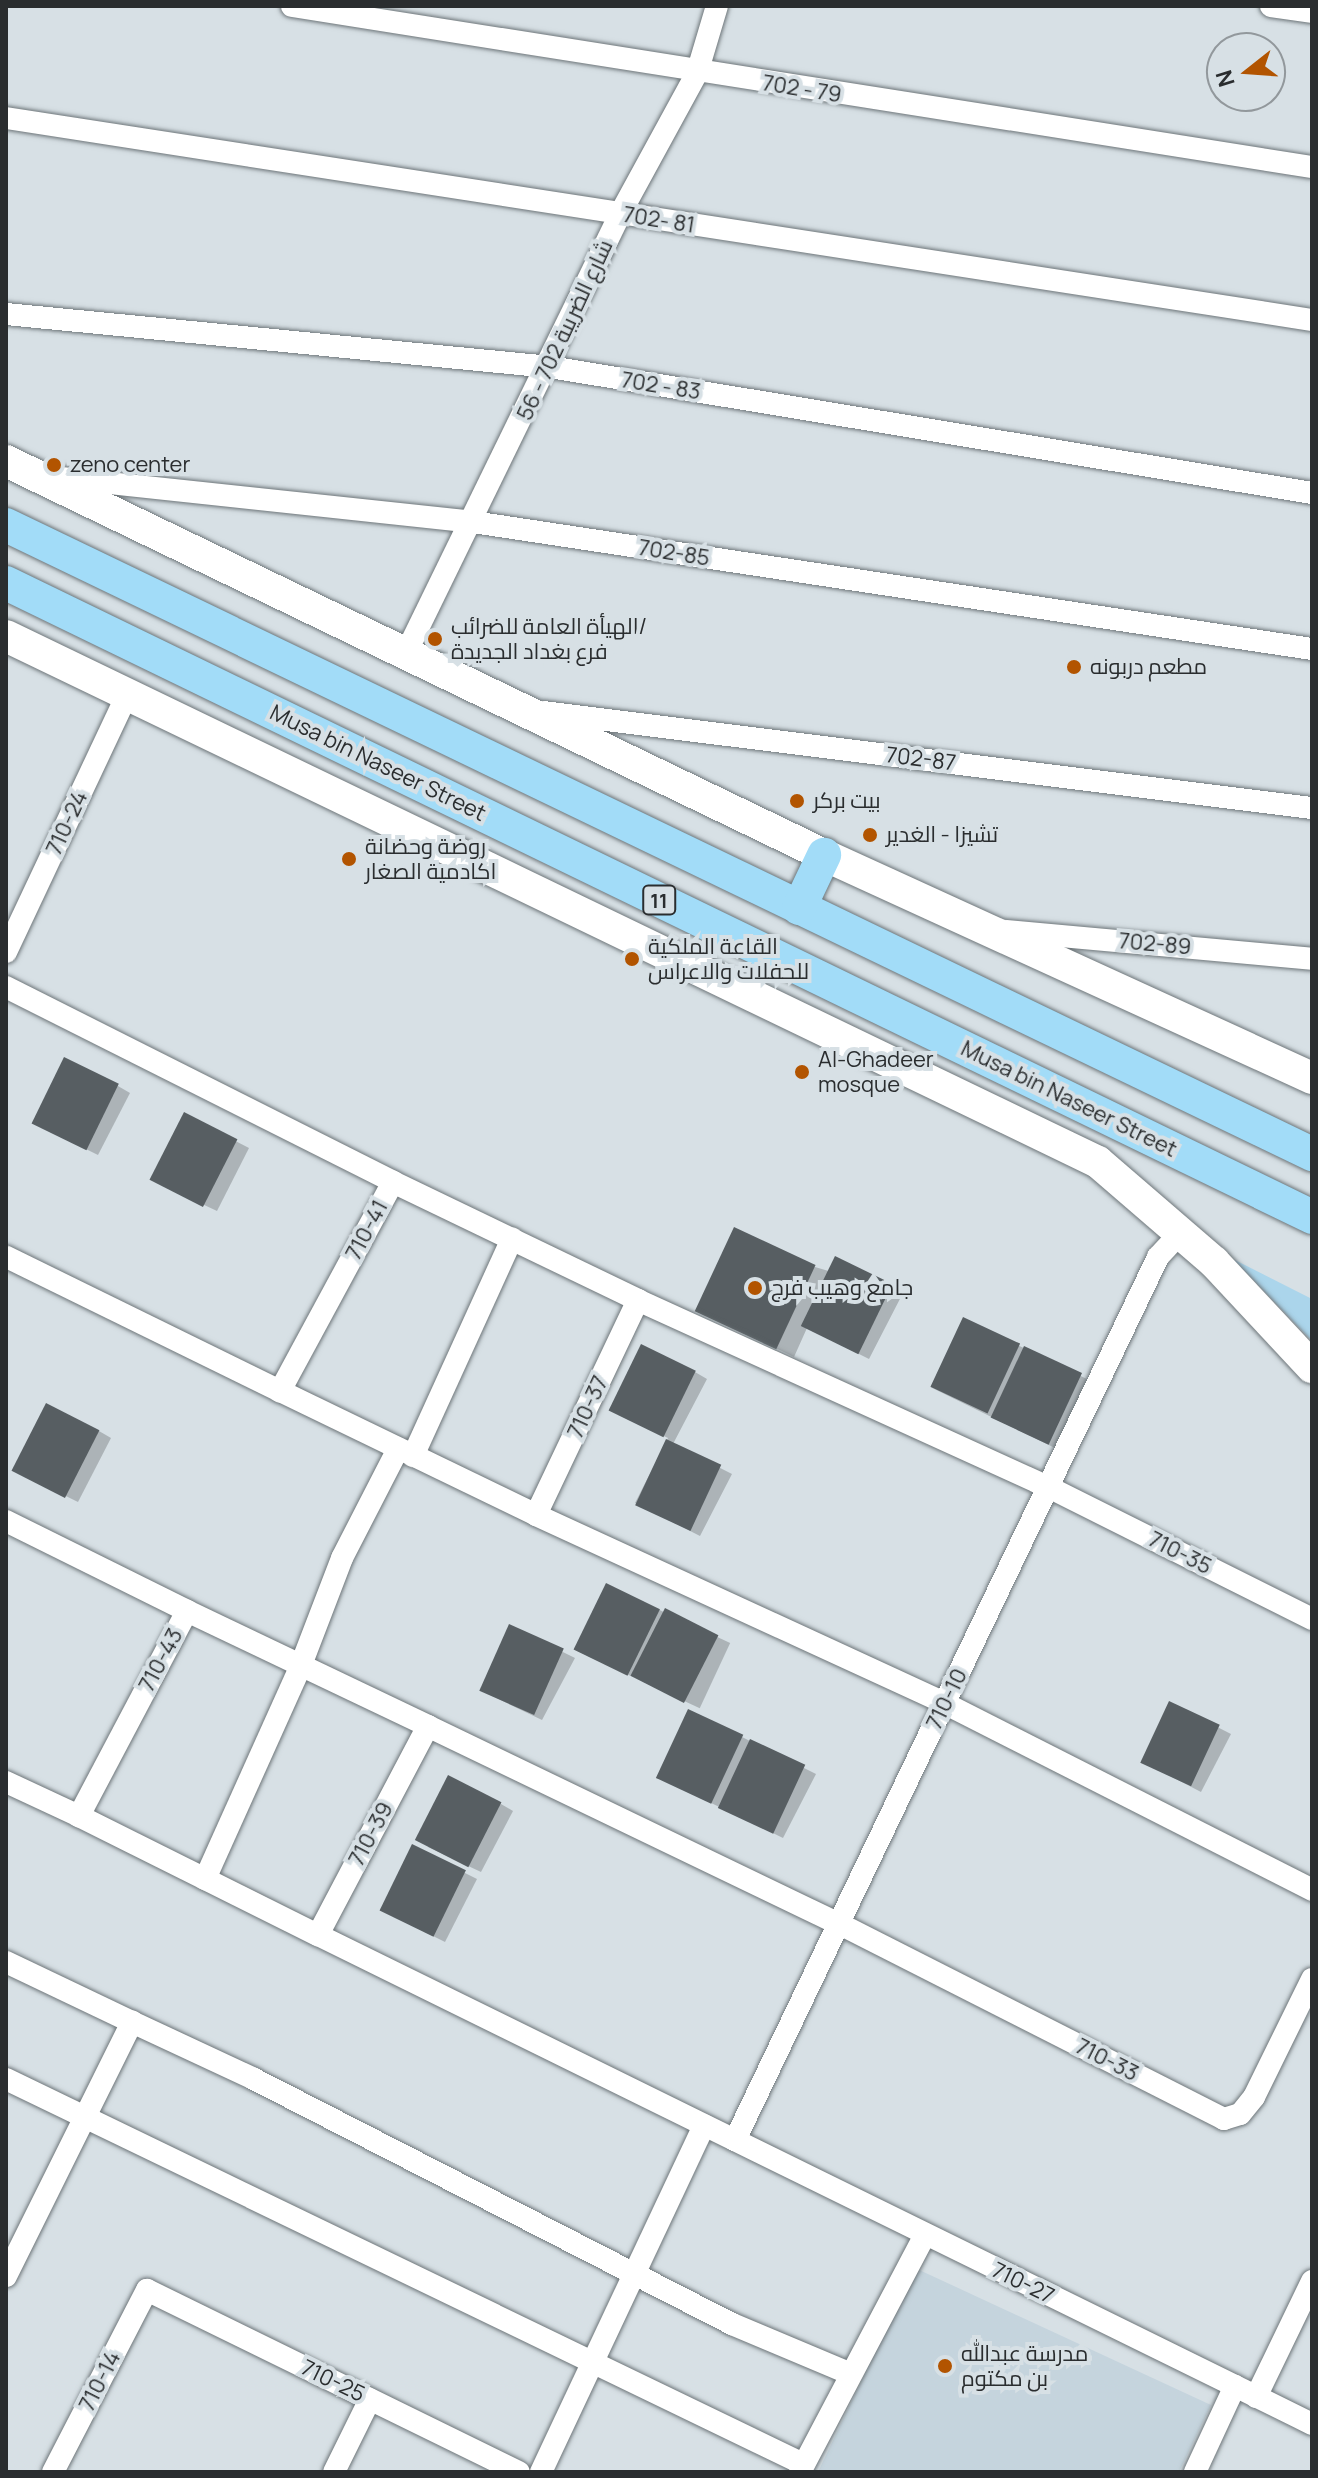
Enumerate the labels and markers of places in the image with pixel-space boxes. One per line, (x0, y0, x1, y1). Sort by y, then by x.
place label: zeno center (70, 452, 190, 478)
marker: zeno center (45, 456, 63, 474)
place label: الهيأة العامة للضرائب/ فرع بغداد الجديدة (451, 613, 647, 664)
marker: الهيأة العامة للضرائب/ فرع بغداد الجديدة (426, 630, 444, 648)
place label: مطعم دربونه (1090, 654, 1207, 680)
marker: مطعم دربونه (1065, 658, 1083, 676)
place label: بيت بركر (813, 788, 881, 814)
marker: بيت بركر (788, 792, 806, 810)
place label: تشيزا - الغدير (886, 822, 998, 848)
marker: تشيزا - الغدير (861, 826, 879, 844)
place label: روضة وحضانة اكادمية الصغار (365, 833, 496, 884)
marker: روضة وحضانة اكادمية الصغار (340, 850, 358, 868)
place label: القاعة الملكية للحفلات والاعراس (648, 933, 809, 984)
marker: القاعة الملكية للحفلات والاعراس (623, 950, 641, 968)
place label: Al-Ghadeer mosque (818, 1046, 934, 1098)
marker: Al-Ghadeer mosque (793, 1063, 811, 1081)
place label: جامع وهيب فرج (771, 1275, 913, 1301)
marker: جامع وهيب فرج (746, 1279, 764, 1297)
place label: مدرسة عبدالله بن مكتوم (961, 2340, 1088, 2392)
marker: مدرسة عبدالله بن مكتوم (936, 2357, 954, 2375)

